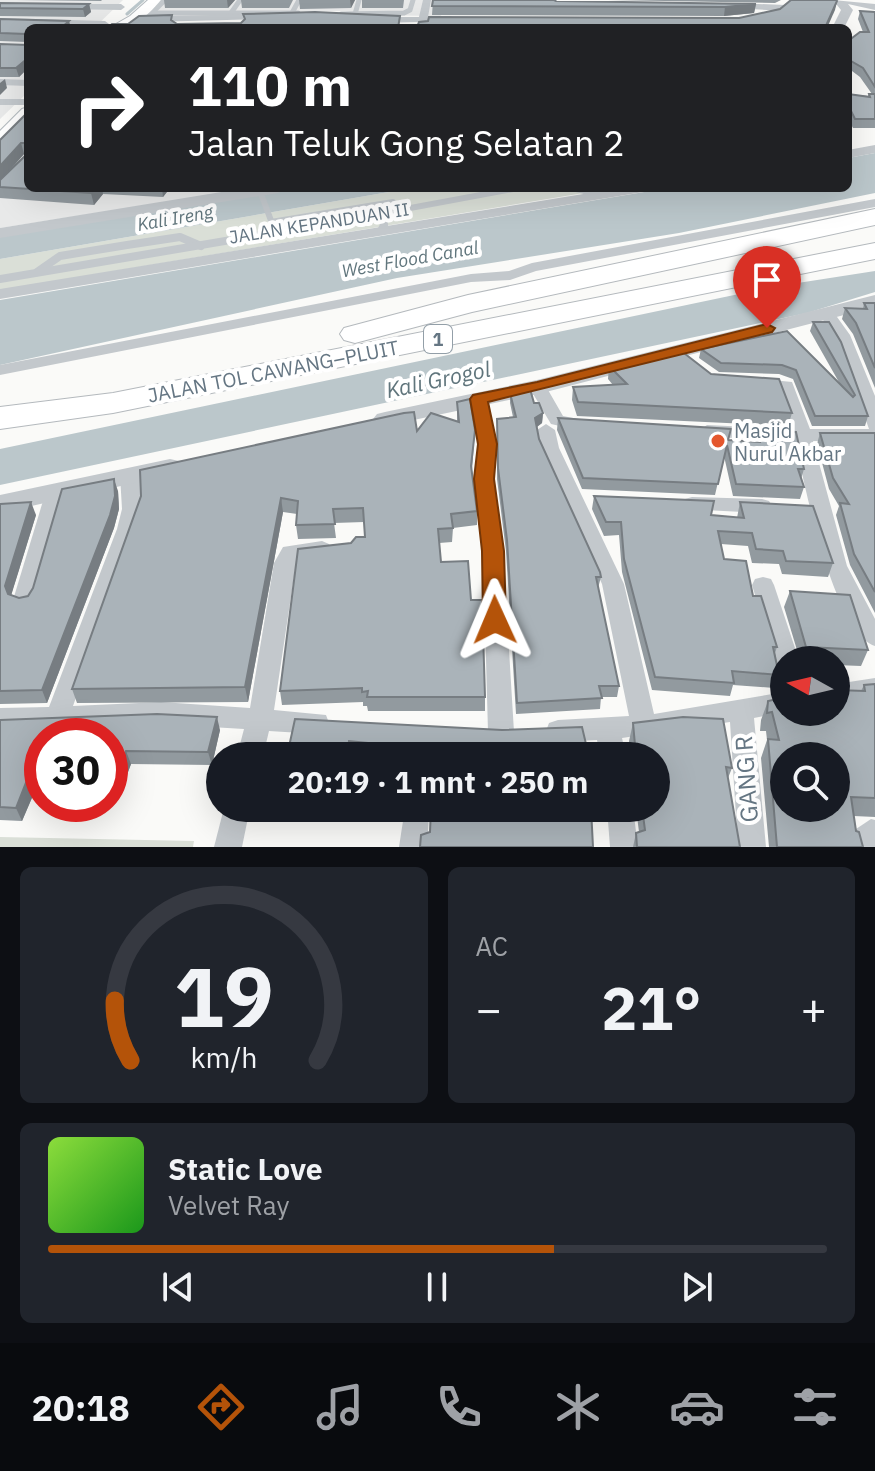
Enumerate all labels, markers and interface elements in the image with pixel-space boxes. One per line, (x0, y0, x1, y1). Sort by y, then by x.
text: 110 m (188, 49, 352, 121)
icon: right (56, 56, 160, 160)
text: Jalan Teluk Gong Selatan 2 (188, 119, 625, 166)
street label: JALAN KEPANDUAN II (227, 197, 411, 249)
water label: Kali Ireng (135, 200, 216, 236)
water label: West Flood Canal (340, 236, 480, 282)
pin (733, 246, 801, 328)
icon: arrive (745, 258, 789, 302)
road number: 1 (424, 325, 452, 353)
street label: JALAN TOL CAWANG–PLUIT (145, 333, 401, 409)
water label: Kali Grogol (383, 354, 493, 404)
place label: Masjid Nurul Akbar (734, 417, 841, 467)
marker: Masjid Nurul Akbar (709, 432, 727, 450)
position arrow (453, 578, 537, 662)
north arrow (770, 646, 850, 726)
map controls (770, 646, 850, 822)
speed limit sign: 30 (24, 718, 128, 822)
street label: GANG R (727, 735, 765, 823)
button: search (770, 742, 850, 822)
text: 20:19 · 1 mnt · 250 m (288, 762, 588, 801)
text: AC (476, 929, 508, 963)
text: 19 (174, 942, 274, 1050)
text: 21° (601, 968, 701, 1047)
text: − (476, 980, 502, 1037)
text: + (801, 980, 827, 1037)
text: km/h (190, 1039, 257, 1076)
text: Static Love (168, 1149, 323, 1188)
text: Velvet Ray (168, 1188, 289, 1222)
icon: previous (156, 1265, 200, 1309)
icon: pause (415, 1265, 459, 1309)
icon: next (675, 1265, 719, 1309)
icon: directions (193, 1379, 249, 1435)
icon: music (312, 1379, 368, 1435)
icon: phone (431, 1379, 487, 1435)
icon: climate (550, 1379, 606, 1435)
icon: car (669, 1379, 725, 1435)
icon: filters (787, 1379, 843, 1435)
text: 20:18 (31, 1384, 130, 1431)

